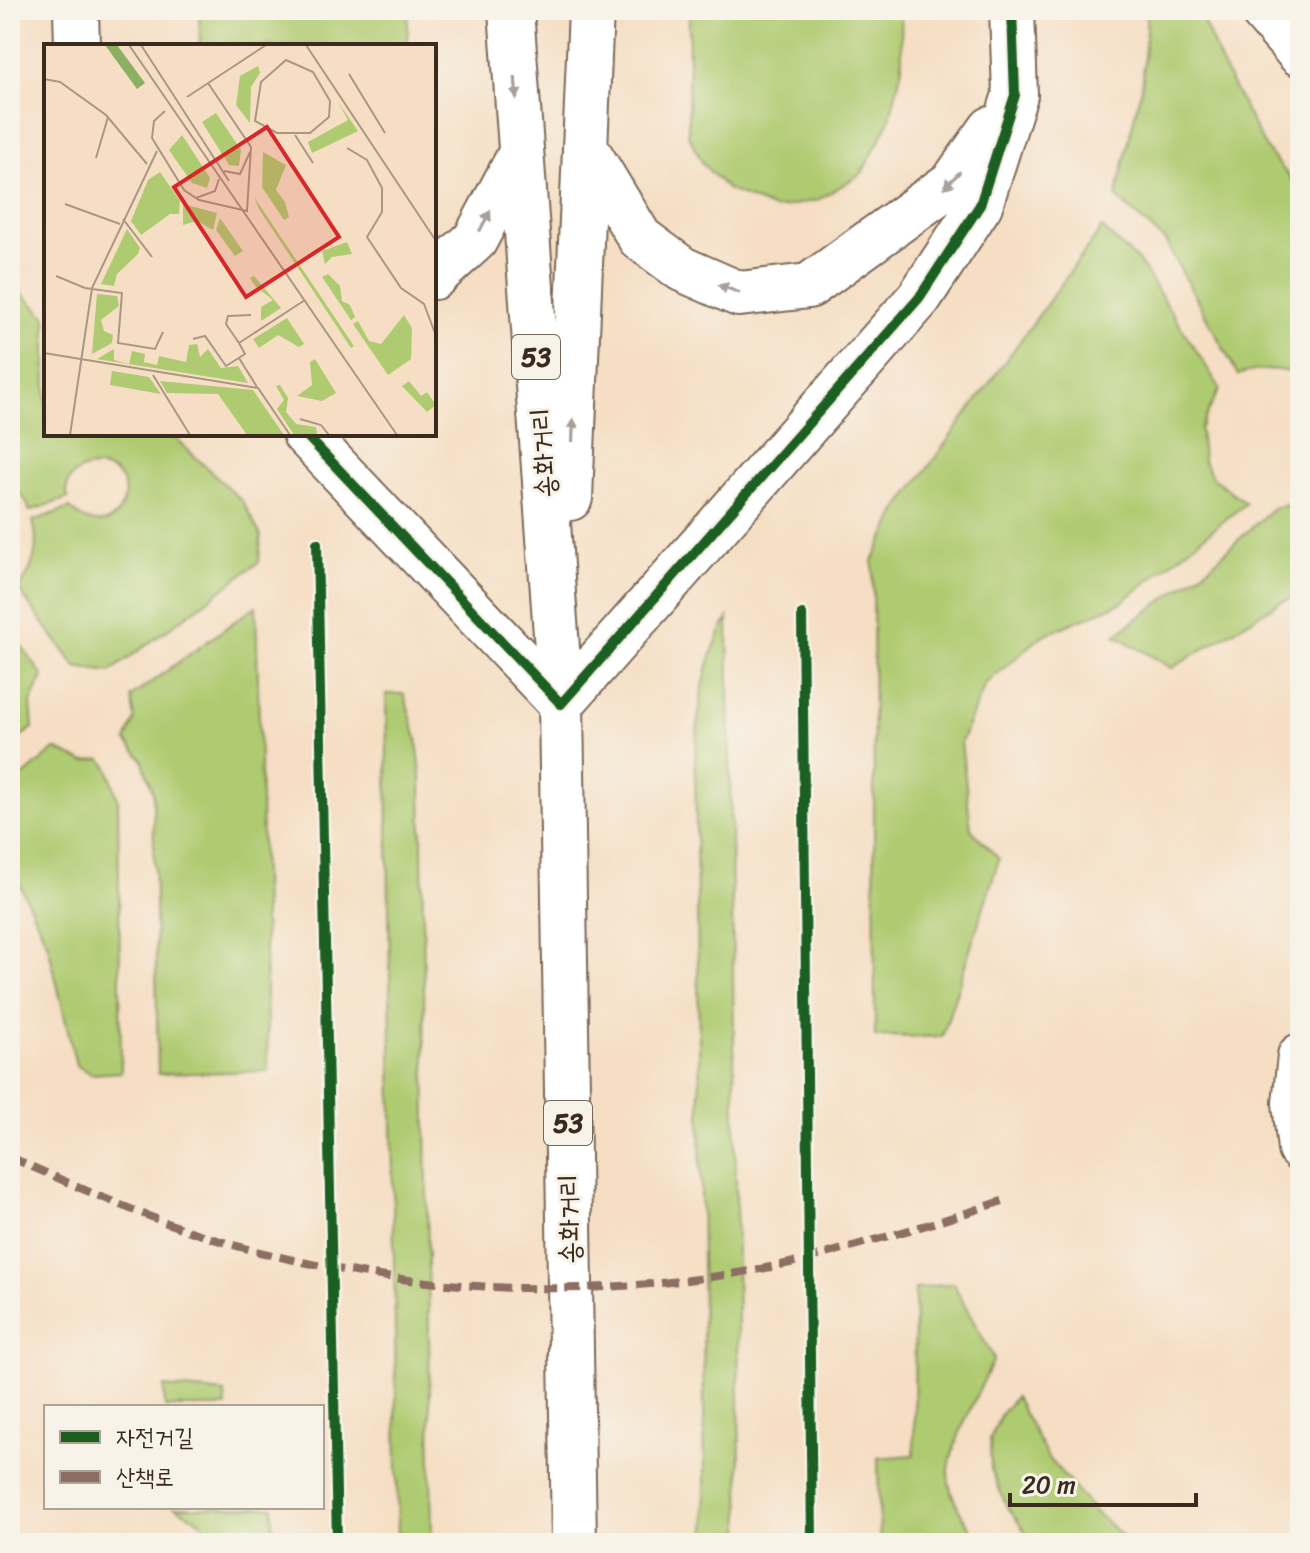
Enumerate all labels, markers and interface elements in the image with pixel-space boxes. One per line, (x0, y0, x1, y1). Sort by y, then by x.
inset map (44, 44, 436, 436)
one-way arrow (510, 76, 523, 101)
one-way arrow (944, 170, 962, 189)
one-way arrow (479, 209, 492, 232)
one-way arrow (717, 282, 741, 295)
road number: 53 (512, 335, 560, 379)
street label: 송화거리 (515, 406, 571, 500)
one-way arrow (567, 417, 580, 442)
road number: 53 (544, 1101, 592, 1145)
street label: 송화거리 (544, 1174, 594, 1264)
legend (44, 1405, 324, 1509)
text: 자전거길 (116, 1416, 193, 1458)
text: 산책로 (116, 1456, 174, 1498)
scale bar (1010, 1457, 1196, 1507)
text: 20 m (1022, 1464, 1076, 1506)

